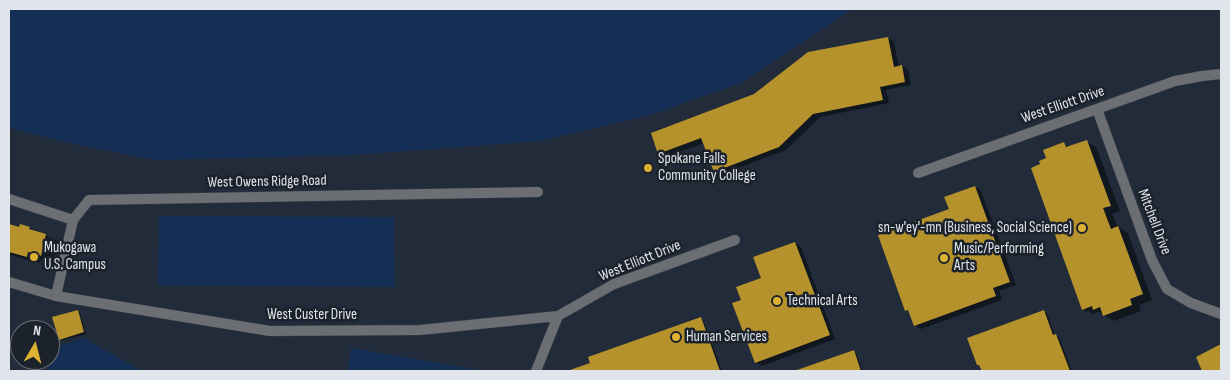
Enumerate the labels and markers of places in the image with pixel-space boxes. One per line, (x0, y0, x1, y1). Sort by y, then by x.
place label: Spokane Falls Community College (658, 150, 756, 185)
marker: Spokane Falls Community College (642, 162, 654, 174)
place label: sn-w'ey'-mn (Business, Social Science) (878, 219, 1072, 237)
marker: sn-w'ey'-mn (Business, Social Science) (1076, 222, 1088, 234)
place label: Mukogawa U.S. Campus (44, 239, 106, 274)
place label: Music/Performing Arts (954, 240, 1044, 275)
marker: Mukogawa U.S. Campus (28, 251, 40, 263)
marker: Music/Performing Arts (938, 252, 950, 264)
place label: Technical Arts (787, 292, 858, 310)
marker: Technical Arts (771, 295, 783, 307)
place label: Human Services (686, 328, 767, 346)
marker: Human Services (670, 331, 682, 343)

